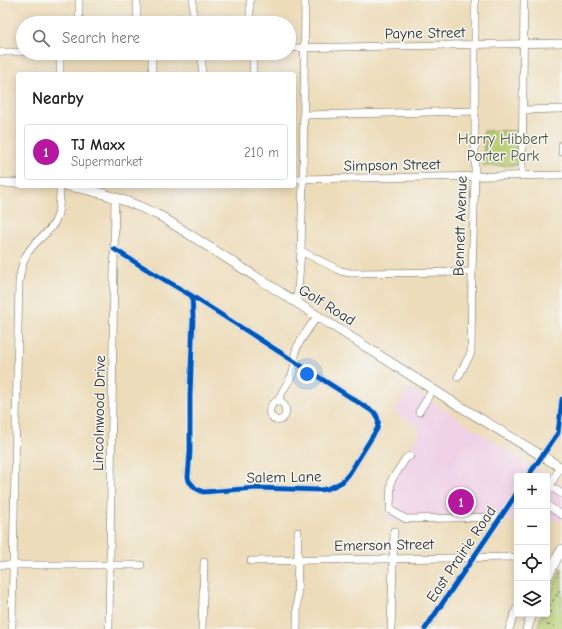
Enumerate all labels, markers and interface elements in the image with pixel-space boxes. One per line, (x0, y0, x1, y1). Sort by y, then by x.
search box (16, 16, 296, 60)
street label: Payne Street (385, 23, 466, 43)
icon: search (30, 27, 52, 49)
text: Search here (62, 29, 140, 47)
text: Nearby (32, 89, 83, 108)
park label: Harry Hibbert Porter Park (458, 130, 549, 165)
text: TJ Maxx (71, 136, 125, 154)
text: 1 (43, 145, 49, 160)
text: 210 m (244, 145, 279, 160)
text: Supermarket (71, 154, 142, 169)
street label: Simpson Street (343, 155, 441, 175)
street label: Bennett Avenue (449, 175, 471, 276)
street label: Golf Road (295, 281, 359, 329)
street label: Lincolnwood Drive (89, 354, 109, 471)
your location (297, 364, 317, 384)
street label: Salem Lane (246, 467, 322, 487)
map controls (514, 473, 550, 617)
button: + (514, 473, 550, 509)
pin: 1 (448, 487, 474, 517)
street label: East Prairie Road (422, 503, 500, 605)
button: − (514, 509, 550, 545)
street label: Emerson Street (334, 535, 435, 555)
button: locate (514, 545, 550, 581)
button: layers (514, 581, 550, 617)

